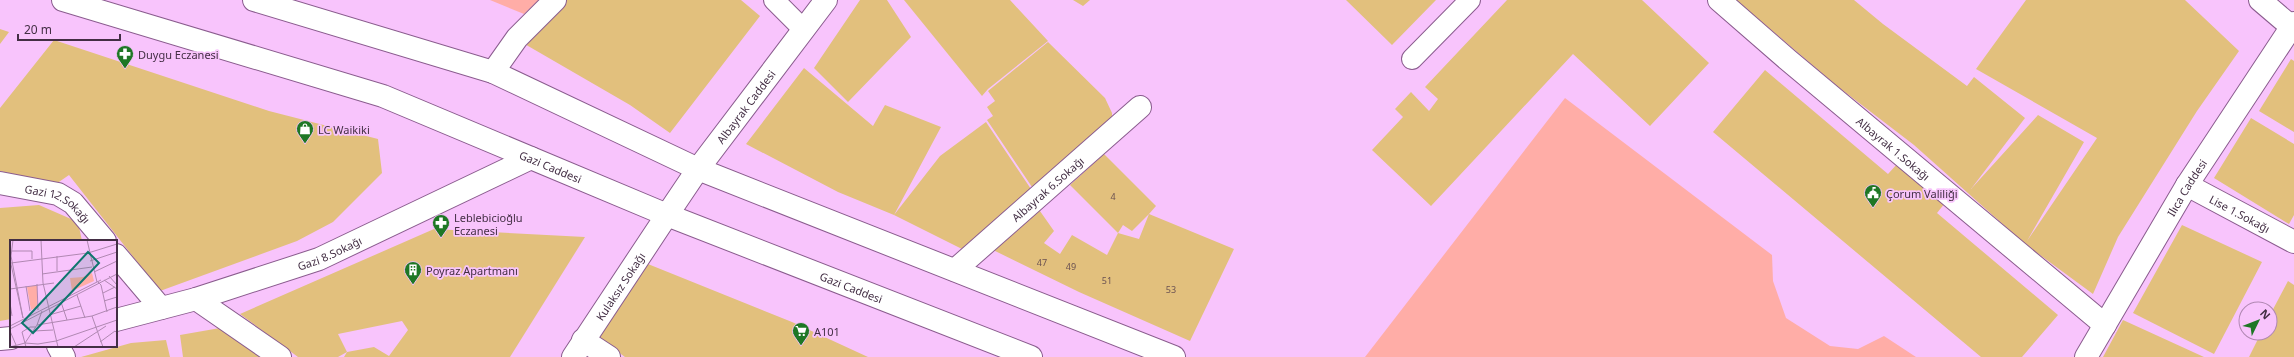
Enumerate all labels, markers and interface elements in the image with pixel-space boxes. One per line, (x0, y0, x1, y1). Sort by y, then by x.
scale bar (18, 16, 120, 42)
text: 20 m (24, 21, 52, 38)
pharmacy icon: Duygu Eczanesi (115, 44, 135, 69)
place label: Duygu Eczanesi (138, 47, 219, 62)
street label: Albayrak Caddesi (713, 67, 778, 146)
street label: Albayrak 1.Sokağı (1854, 113, 1933, 183)
shop icon: LC Waikiki (295, 119, 315, 144)
place label: LC Waikiki (318, 122, 370, 137)
street label: Gazi Caddesi (517, 147, 584, 186)
street label: Albayrak 6.Sokağı (1008, 153, 1086, 224)
street label: Ilıca Caddesi (2163, 156, 2210, 219)
street label: Gazi 12.Sokağı (24, 180, 94, 226)
public building icon: Çorum Valiliği (1863, 183, 1883, 208)
place label: Çorum Valiliği (1886, 186, 1958, 201)
house number: 4 (1110, 190, 1116, 203)
street label: Lise 1.Sokağı (2207, 191, 2273, 235)
place label: Leblebicioğlu Eczanesi (454, 210, 523, 238)
pharmacy icon: Leblebicioğlu Eczanesi (431, 213, 451, 238)
street label: Gazi 8.Sokağı (295, 232, 364, 273)
inset map (10, 240, 117, 347)
street label: Kulaksız Sokağı (592, 249, 648, 323)
house number: 47 (1037, 256, 1047, 269)
building icon: Poyraz Apartmanı (403, 260, 423, 285)
house number: 49 (1066, 260, 1076, 273)
place label: Poyraz Apartmanı (426, 263, 518, 278)
street label: Gazi Caddesi (818, 268, 885, 306)
house number: 51 (1102, 274, 1112, 287)
house number: 53 (1166, 283, 1176, 296)
north arrow (2238, 301, 2278, 341)
text: N (2257, 305, 2274, 322)
supermarket icon: A101 (791, 321, 811, 346)
place label: A101 (814, 324, 840, 339)

